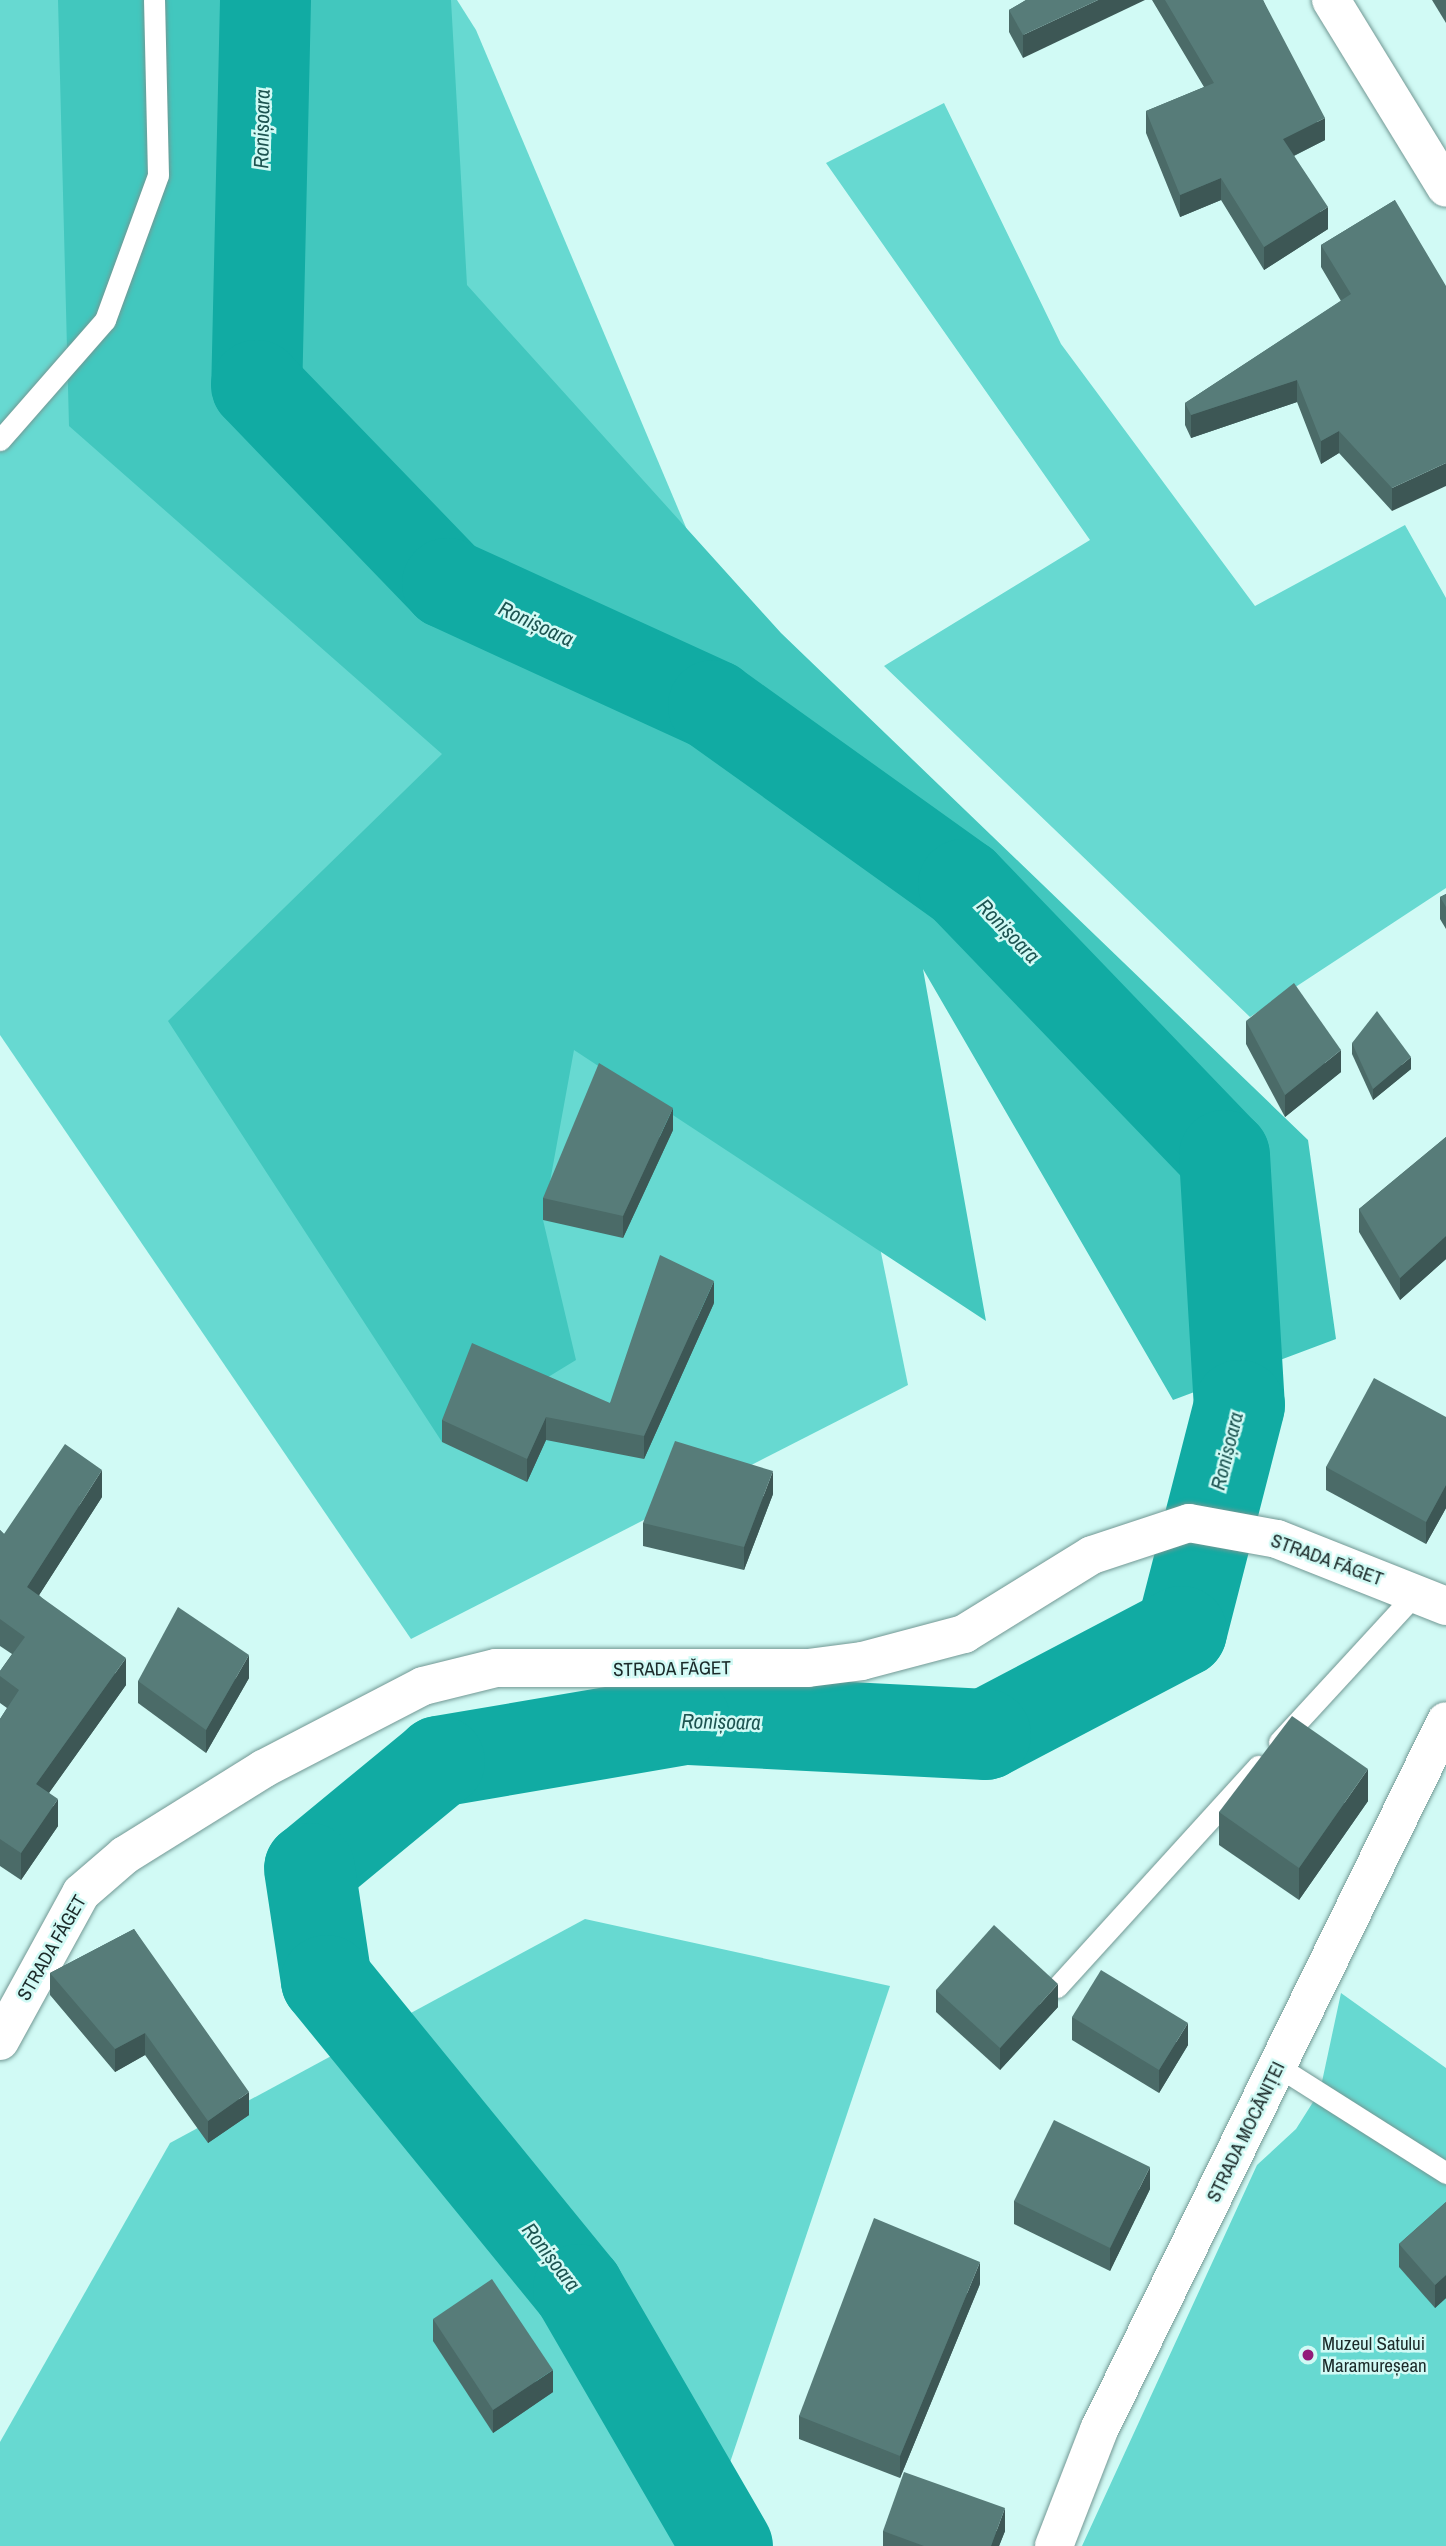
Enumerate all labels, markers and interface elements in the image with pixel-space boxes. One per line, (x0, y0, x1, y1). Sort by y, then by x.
water label: Ronișoara (249, 89, 275, 169)
water label: Ronișoara (495, 596, 577, 652)
water label: Ronișoara (971, 894, 1045, 968)
water label: Ronișoara (1205, 1409, 1249, 1493)
street label: STRADA FĂGET (1267, 1529, 1387, 1591)
street label: STRADA FĂGET (613, 1657, 731, 1681)
water label: Ronișoara (681, 1709, 761, 1735)
street label: STRADA FĂGET (12, 1891, 92, 2005)
street label: STRADA MOCĂNIȚEI (1202, 2058, 1290, 2206)
water label: Ronișoara (517, 2218, 585, 2296)
place label: Muzeul Satului Maramureșean (1322, 2333, 1427, 2377)
marker: Muzeul Satului Maramureșean (1300, 2347, 1316, 2363)

